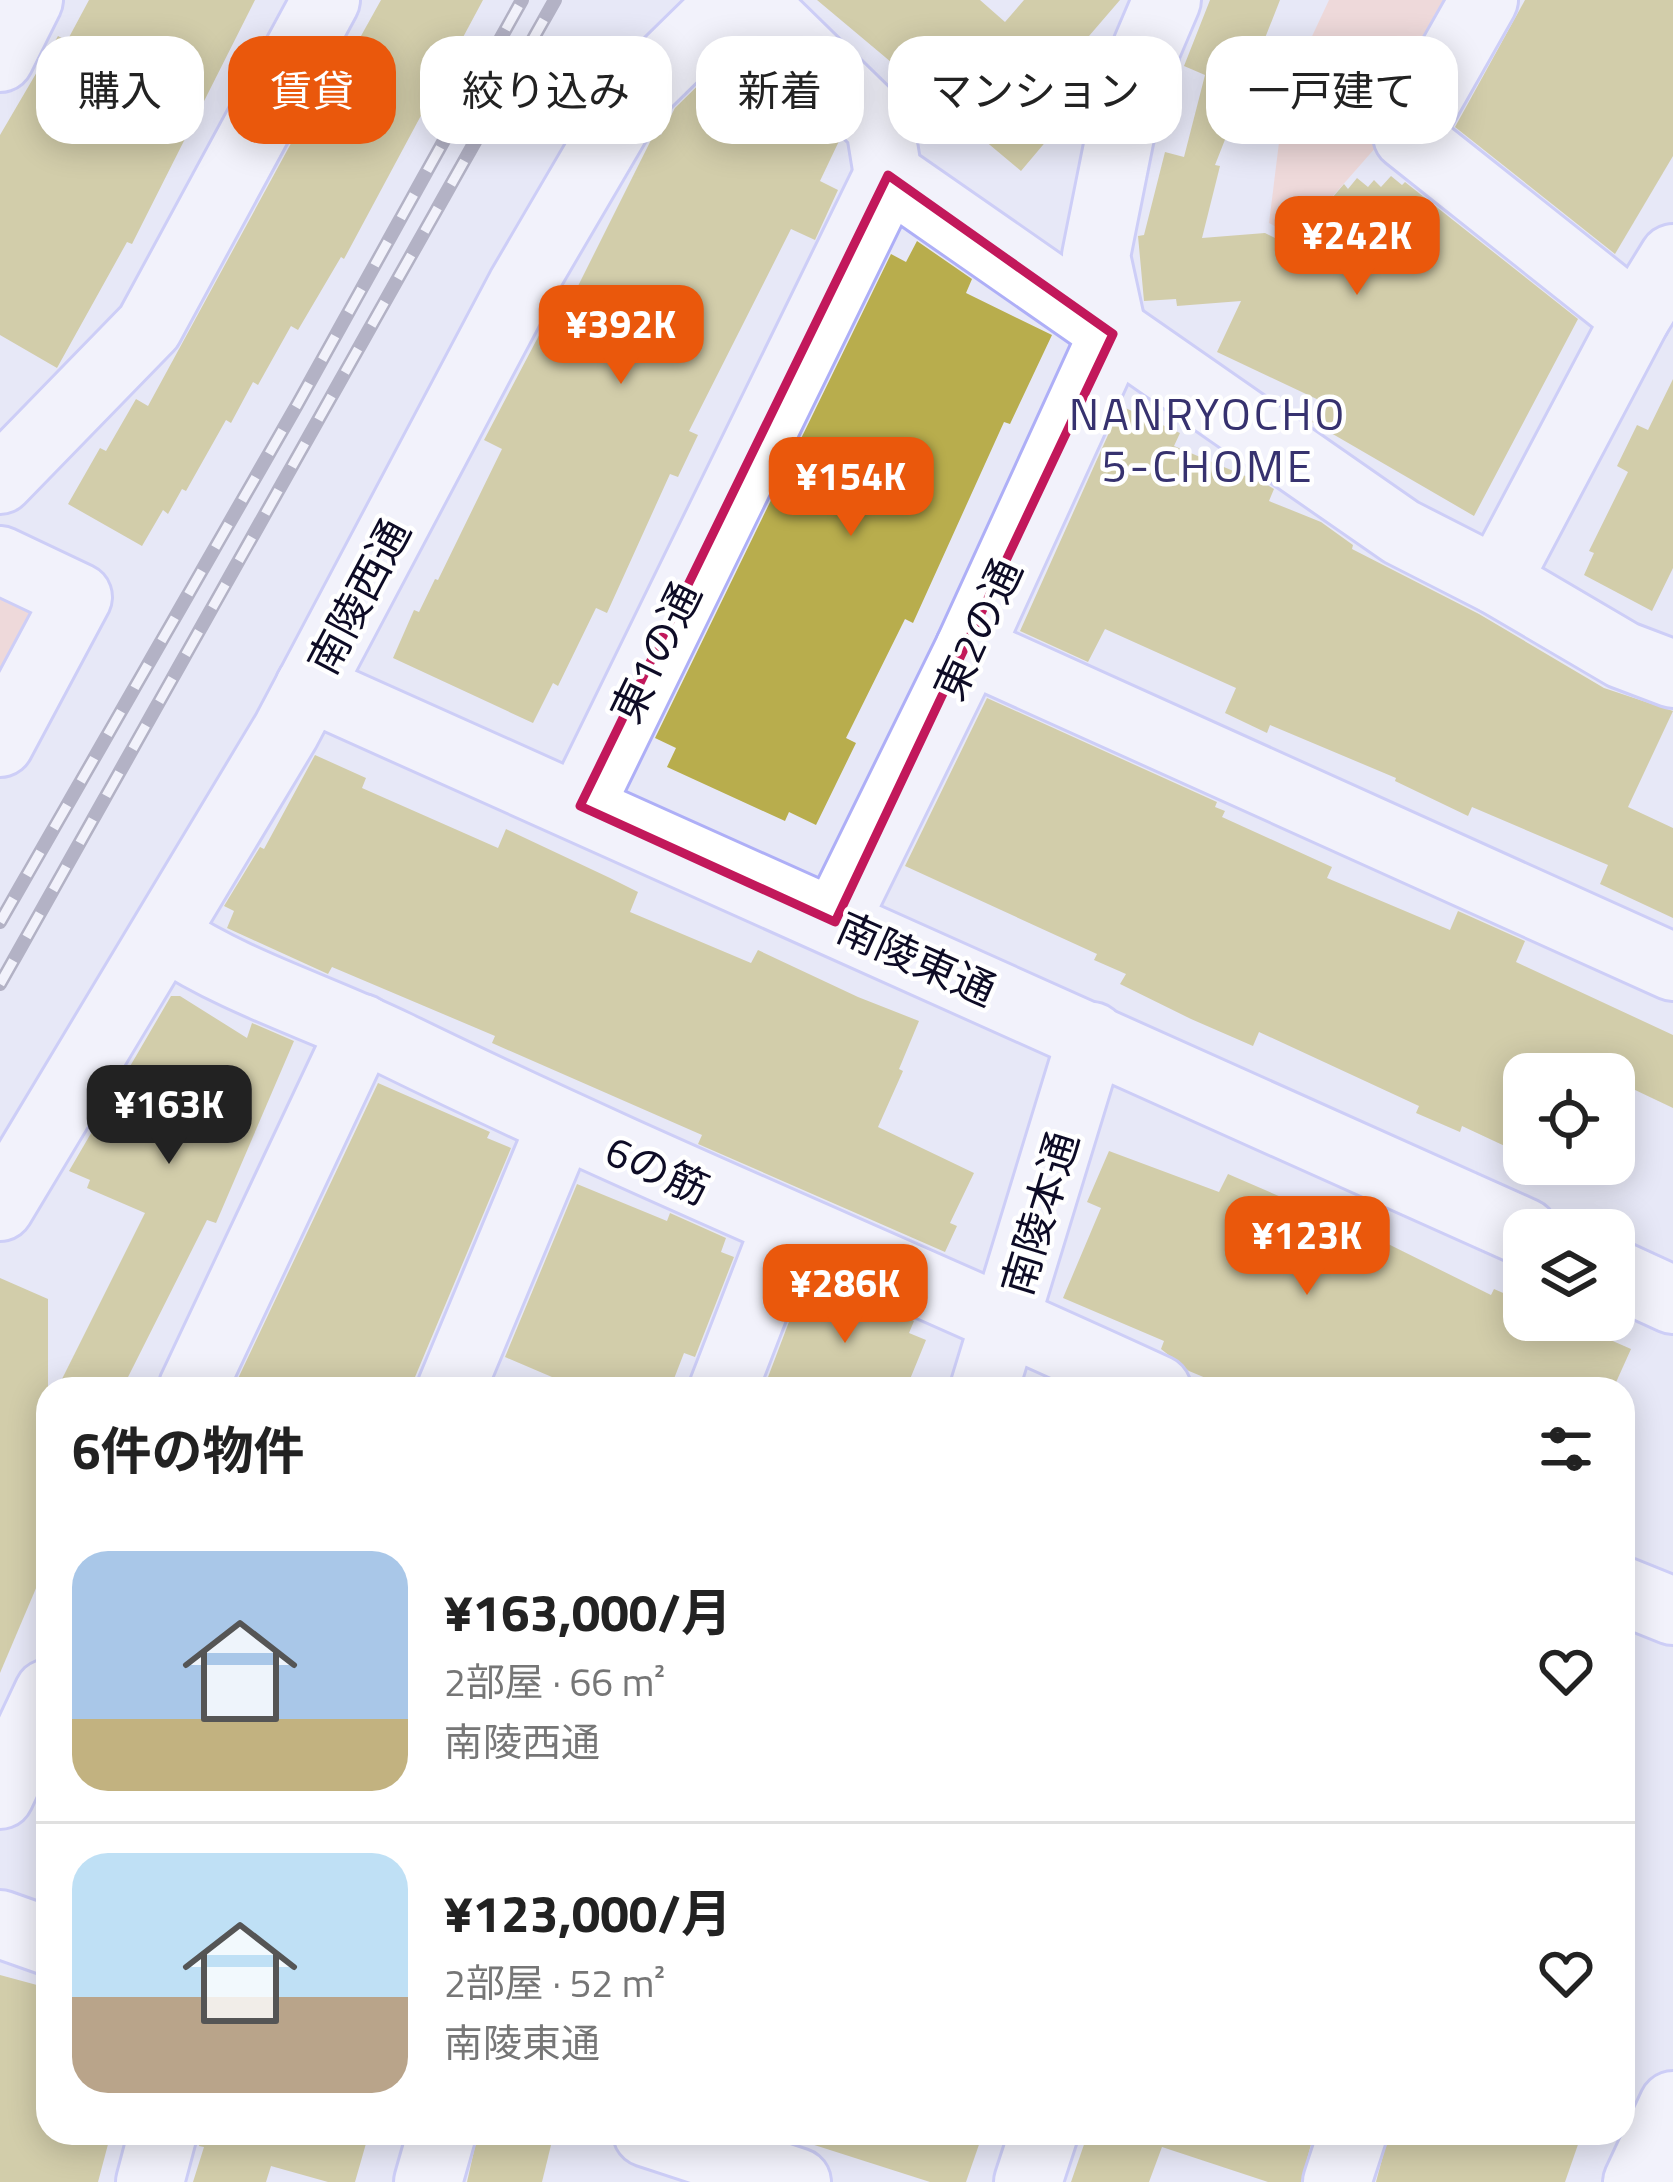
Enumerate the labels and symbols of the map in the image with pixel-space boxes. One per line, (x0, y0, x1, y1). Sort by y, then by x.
pin: ¥242K (1273, 196, 1441, 298)
pin: ¥392K (537, 285, 705, 387)
district label: NANRYOCHO 5-CHOME (1069, 379, 1347, 499)
pin: ¥154K (767, 437, 935, 539)
street label: 南陵西通 (290, 507, 426, 685)
street label: 東2の通 (916, 548, 1038, 710)
street label: 東1の通 (593, 571, 717, 733)
street label: 南陵東通 (827, 895, 1007, 1021)
pin: ¥163K (85, 1065, 253, 1167)
street label: 6の筋 (596, 1118, 720, 1220)
street label: 南陵本通 (984, 1123, 1094, 1303)
pin: ¥123K (1223, 1196, 1391, 1298)
pin: ¥286K (761, 1244, 929, 1346)

